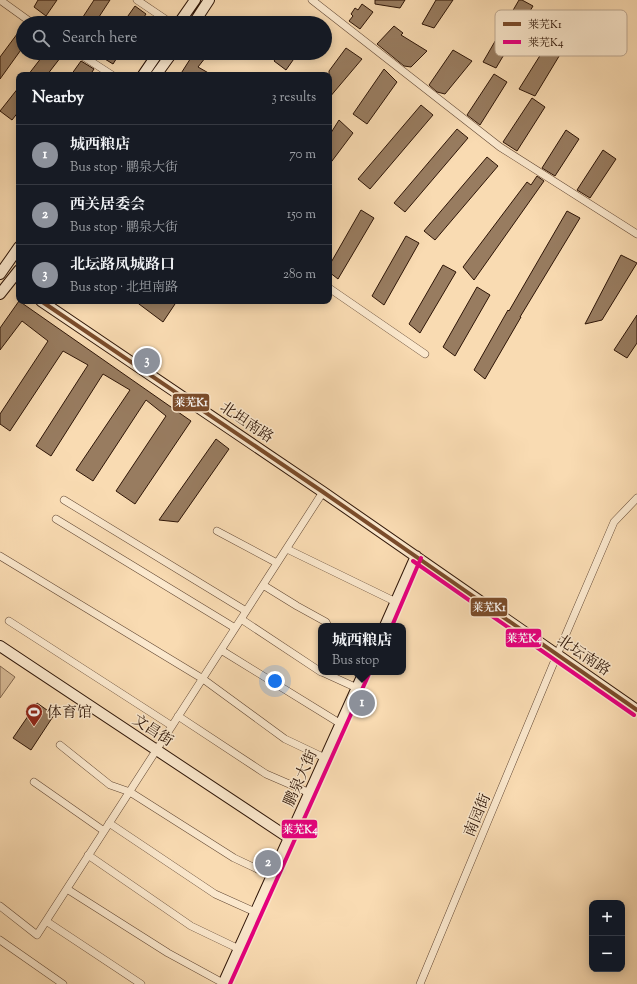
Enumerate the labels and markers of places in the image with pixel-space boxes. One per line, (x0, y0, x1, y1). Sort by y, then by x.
pin: 3 (134, 346, 160, 376)
pin: 1 (349, 688, 375, 718)
sports icon: 体育馆 (24, 702, 44, 727)
place label: 体育馆 (47, 703, 92, 724)
pin: 2 (255, 848, 281, 878)

